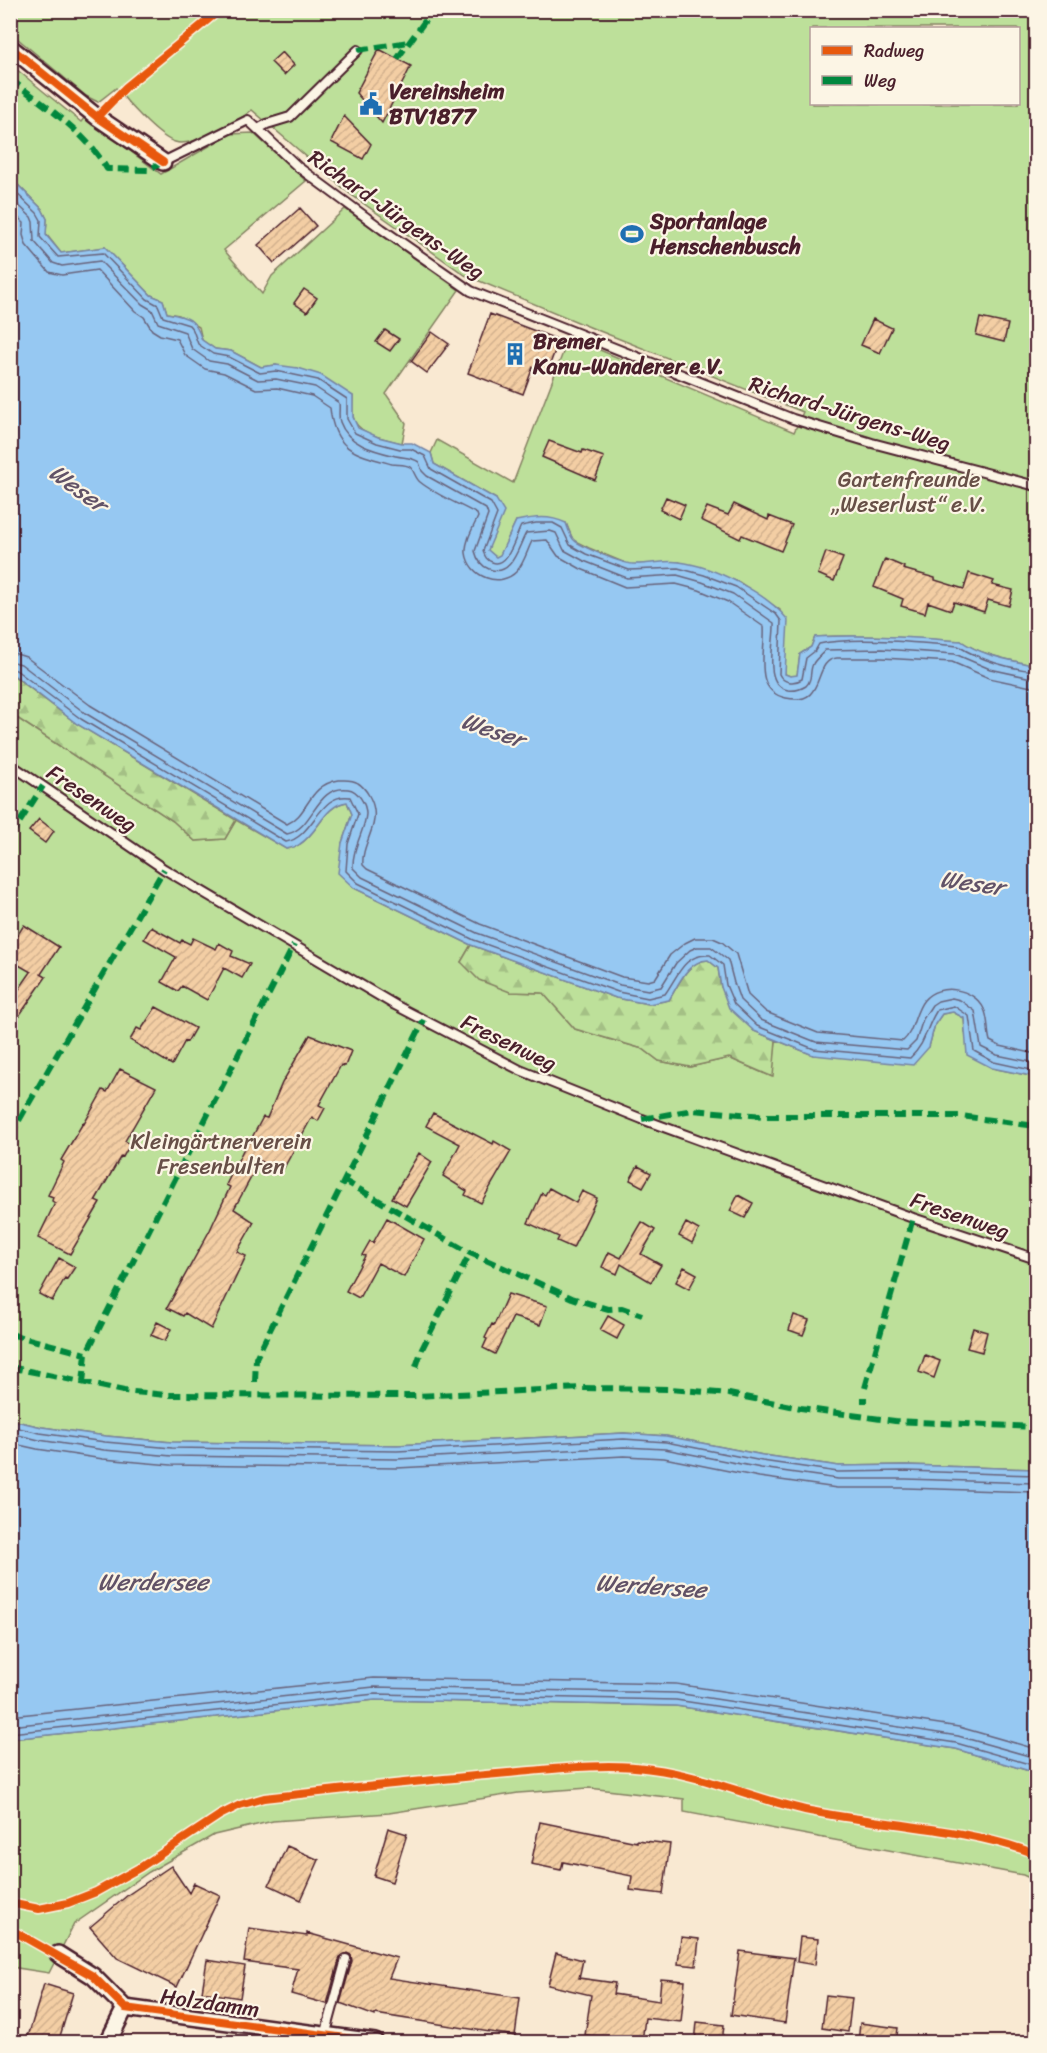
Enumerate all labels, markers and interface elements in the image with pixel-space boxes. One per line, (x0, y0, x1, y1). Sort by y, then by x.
legend (810, 27, 1020, 105)
text: Radweg (864, 35, 924, 67)
text: Weg (864, 65, 896, 97)
place label: Vereinsheim BTV1877 (389, 72, 505, 136)
public building icon: Vereinsheim BTV1877 (358, 91, 384, 117)
street label: Richard-Jürgens-Weg (300, 139, 493, 290)
place label: Sportanlage Henschenbusch (649, 202, 801, 266)
sports icon: Sportanlage Henschenbusch (619, 221, 645, 247)
place label: Bremer Kanu-Wanderer e.V. (532, 322, 724, 386)
building icon: Bremer Kanu-Wanderer e.V. (502, 341, 528, 367)
street label: Richard-Jürgens-Weg (744, 364, 955, 463)
water label: Weser (40, 452, 120, 526)
park label: Gartenfreunde „Weserlust“ e.V. (830, 460, 987, 524)
water label: Weser (456, 700, 534, 762)
street label: Fresenweg (38, 754, 145, 843)
water label: Weser (937, 858, 1011, 909)
street label: Fresenweg (454, 1002, 563, 1082)
park label: Kleingärtnerverein Fresenbulten (130, 1122, 312, 1186)
street label: Fresenweg (905, 1180, 1015, 1251)
water label: Werdersee (98, 1561, 211, 1603)
water label: Werdersee (594, 1561, 710, 1611)
street label: Holzdamm (158, 1976, 262, 2029)

